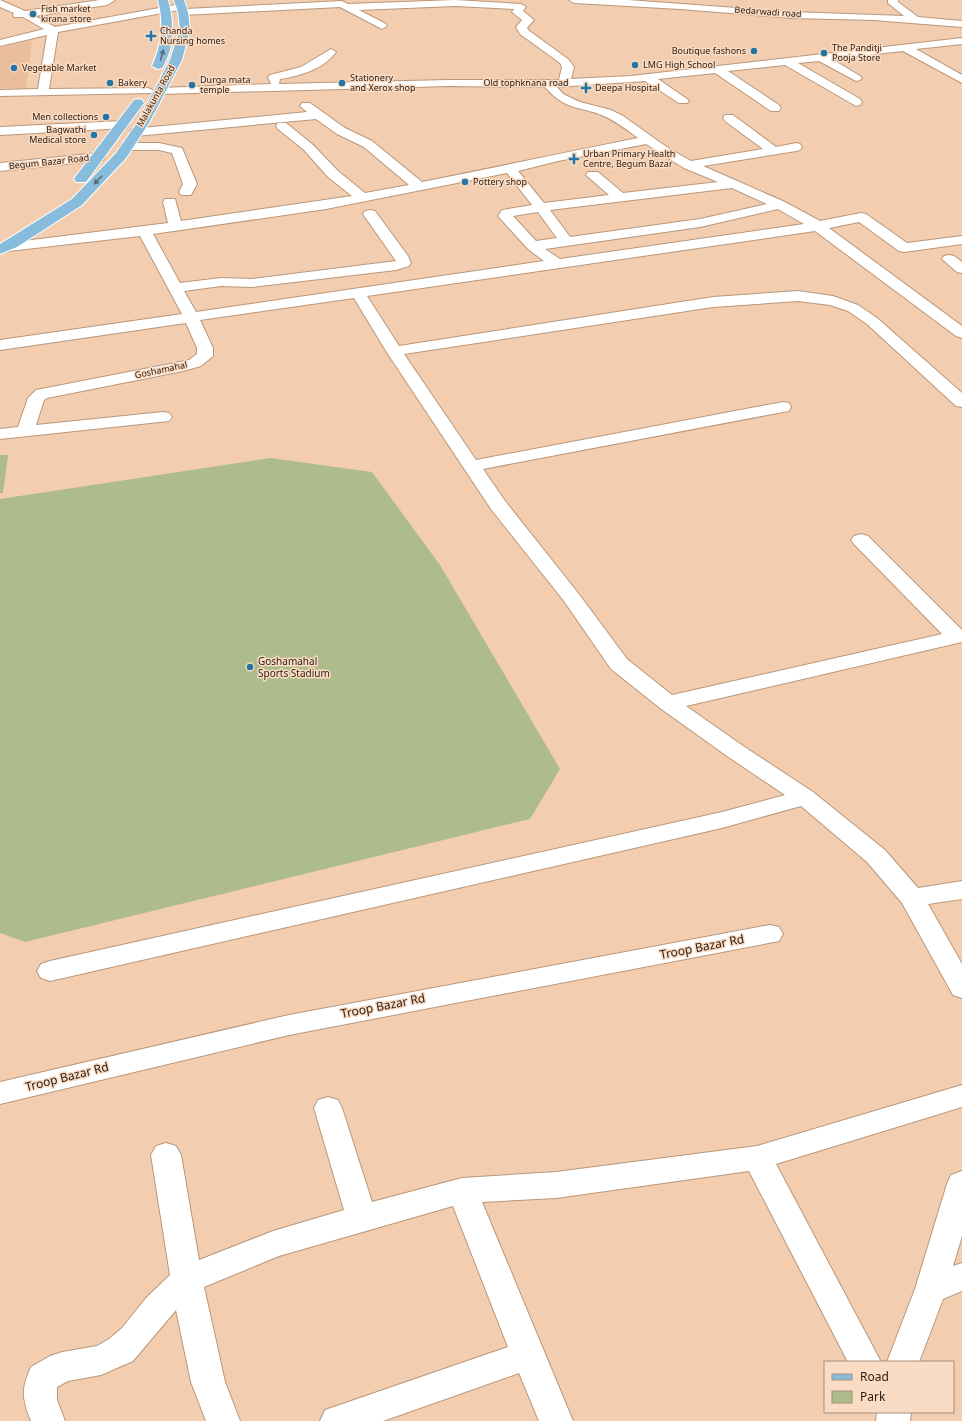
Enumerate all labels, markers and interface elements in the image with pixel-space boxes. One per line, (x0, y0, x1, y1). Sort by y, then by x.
place label: Fish market kirana store (41, 2, 91, 25)
street label: Bedarwadi road (734, 3, 802, 20)
marker: Fish market kirana store (28, 9, 38, 19)
place label: Chanda Nursing homes (160, 24, 225, 47)
marker: Chanda Nursing homes (145, 30, 157, 42)
place label: The Panditji Pooja Store (832, 41, 882, 64)
place label: Boutique fashons (672, 44, 746, 57)
marker: Boutique fashons (749, 46, 759, 56)
marker: The Panditji Pooja Store (819, 48, 829, 58)
one-way arrow (159, 49, 165, 61)
place label: LMG High School (643, 58, 715, 71)
marker: LMG High School (630, 60, 640, 70)
place label: Vegetable Market (22, 61, 97, 74)
marker: Vegetable Market (9, 63, 19, 73)
street label: Malakunta Road (133, 63, 178, 129)
place label: Stationery and Xerox shop (350, 71, 416, 94)
place label: Durga mata temple (200, 73, 250, 96)
place label: Bakery (118, 76, 147, 89)
street label: Old tophknana road (484, 76, 568, 89)
marker: Bakery (105, 78, 115, 88)
marker: Stationery and Xerox shop (337, 78, 347, 88)
marker: Durga mata temple (187, 80, 197, 90)
place label: Deepa Hospital (595, 81, 660, 94)
marker: Deepa Hospital (580, 82, 592, 94)
place label: Men collections (32, 110, 98, 123)
marker: Men collections (101, 112, 111, 122)
place label: Bagwathi Medical store (29, 123, 86, 146)
marker: Bagwathi Medical store (89, 130, 99, 140)
place label: Urban Primary Health Centre, Begum Bazar (583, 147, 675, 170)
street label: Begum Bazar Road (8, 151, 90, 172)
marker: Urban Primary Health Centre, Begum Bazar (568, 153, 580, 165)
one-way arrow (93, 175, 103, 185)
place label: Pottery shop (473, 175, 527, 188)
marker: Pottery shop (460, 177, 470, 187)
street label: Goshamahal (133, 358, 188, 381)
place label: Goshamahal Sports Stadium (258, 654, 330, 680)
marker: Goshamahal Sports Stadium (245, 662, 255, 672)
street label: Troop Bazar Rd (658, 930, 746, 963)
street label: Troop Bazar Rd (339, 989, 427, 1022)
street label: Troop Bazar Rd (23, 1058, 110, 1095)
legend (824, 1361, 954, 1413)
text: Road (860, 1368, 889, 1385)
text: Park (860, 1388, 886, 1405)

